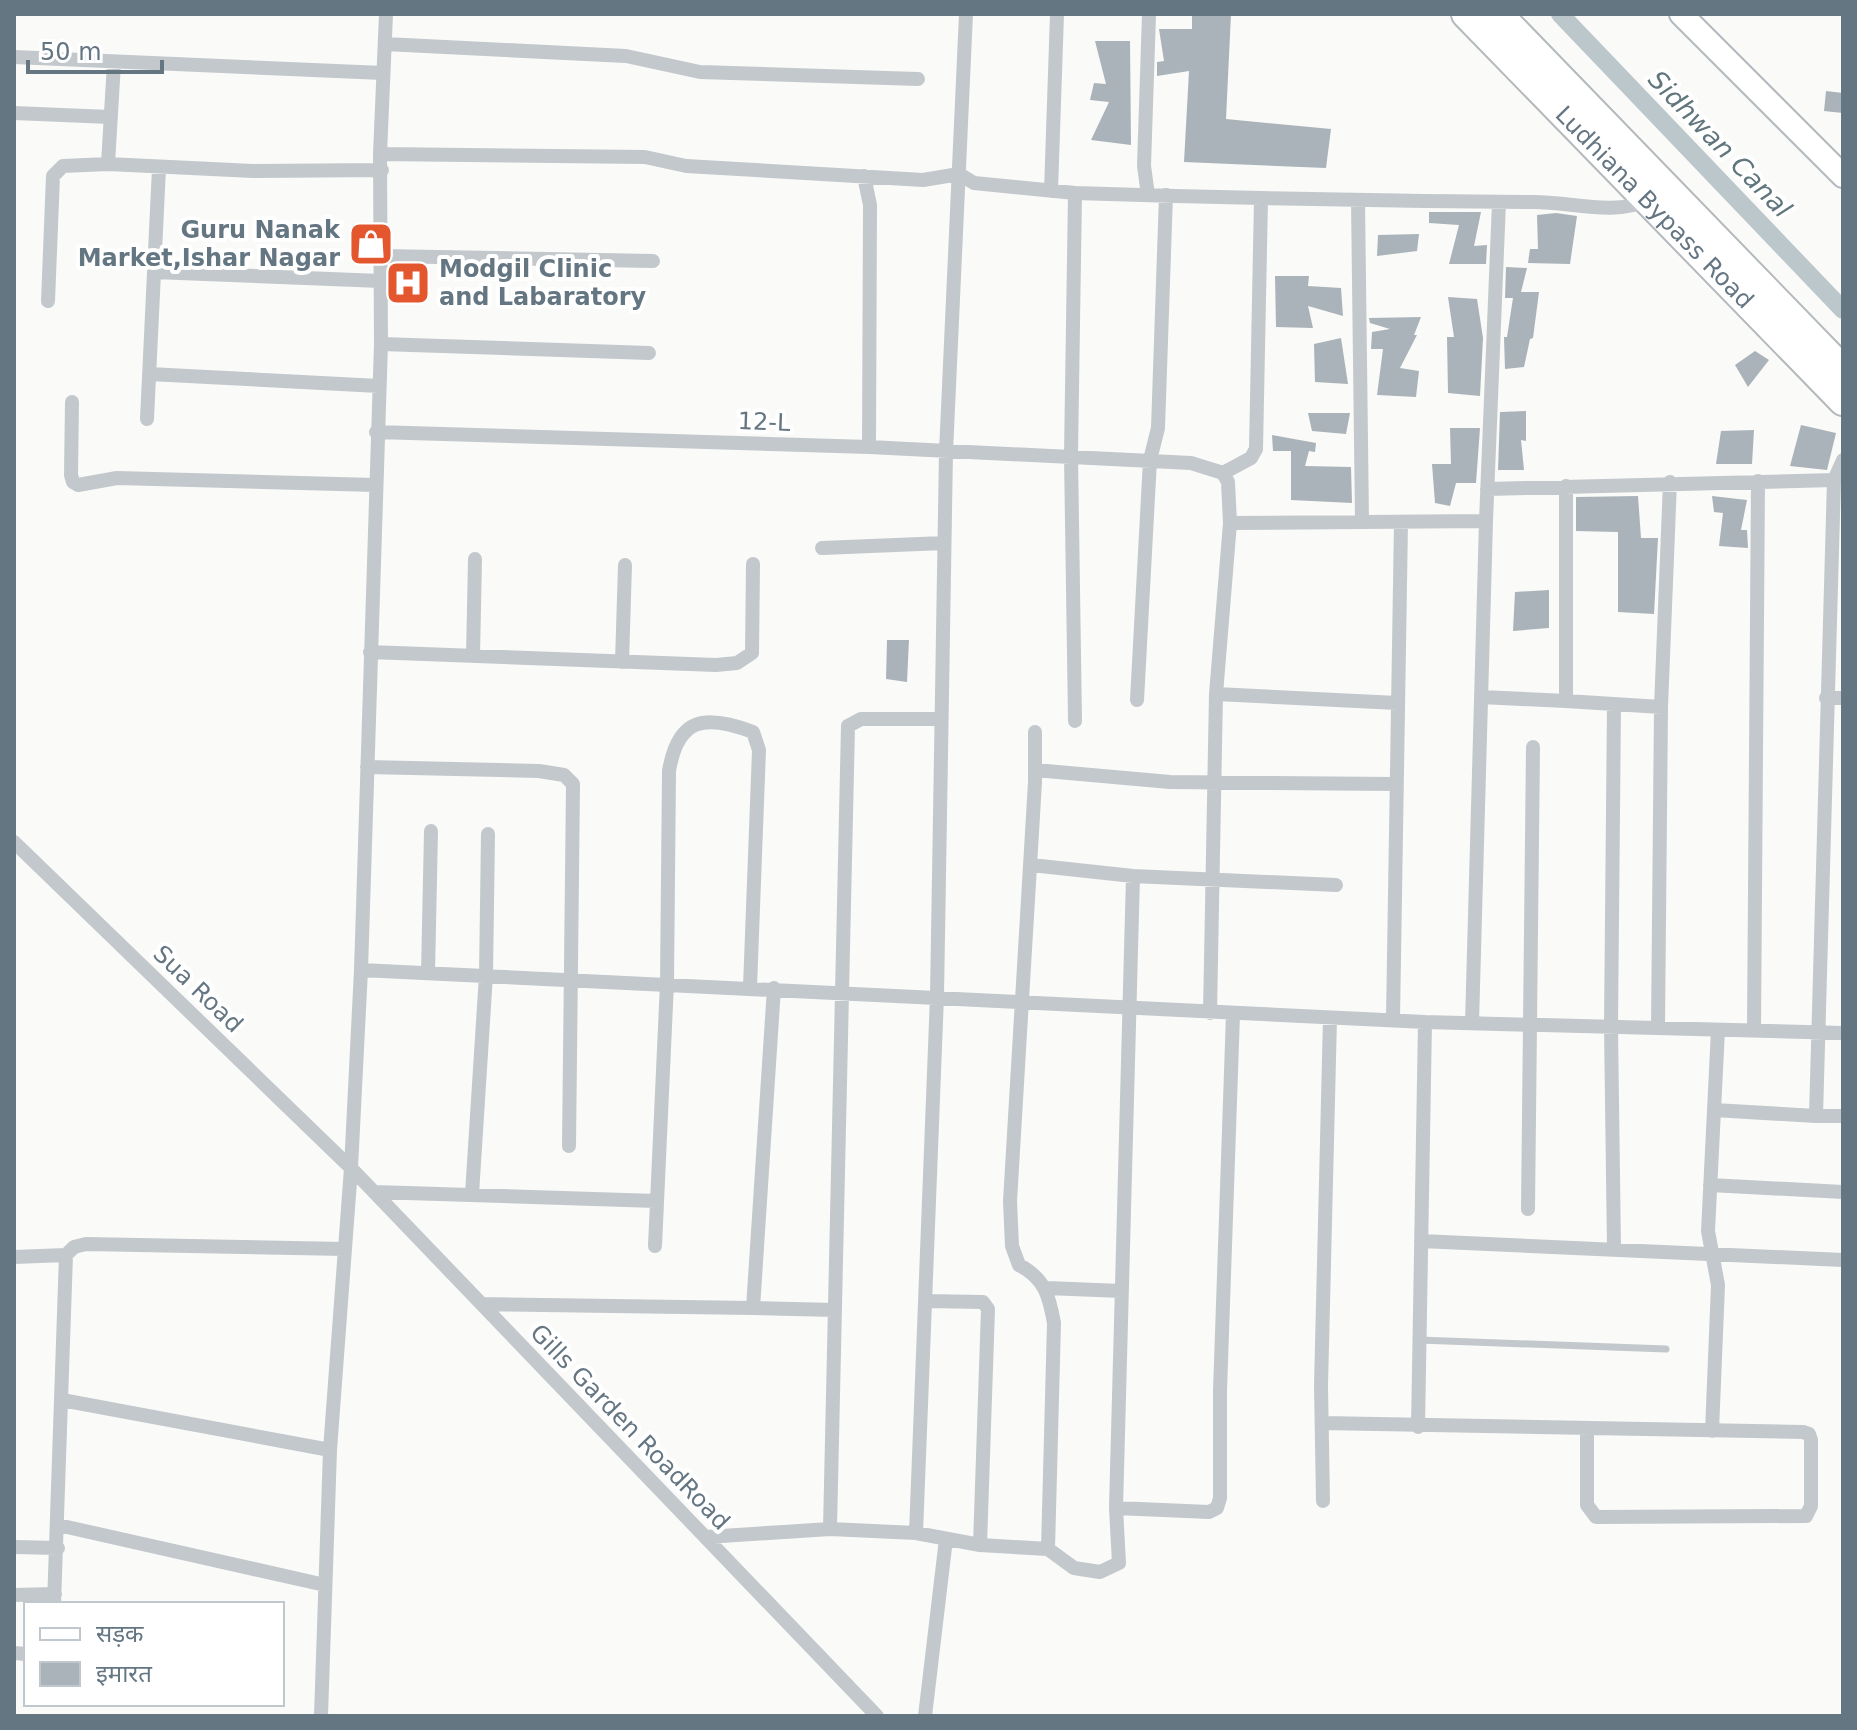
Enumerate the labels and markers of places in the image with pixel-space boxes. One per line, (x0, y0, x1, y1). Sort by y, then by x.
place label: Guru Nanak Market,Ishar Nagar (78, 216, 341, 272)
shop icon: Guru Nanak Market,Ishar Nagar (347, 220, 395, 268)
place label: Modgil Clinic and Labaratory (439, 255, 647, 311)
hospital icon: Modgil Clinic and Labaratory (384, 259, 432, 307)

